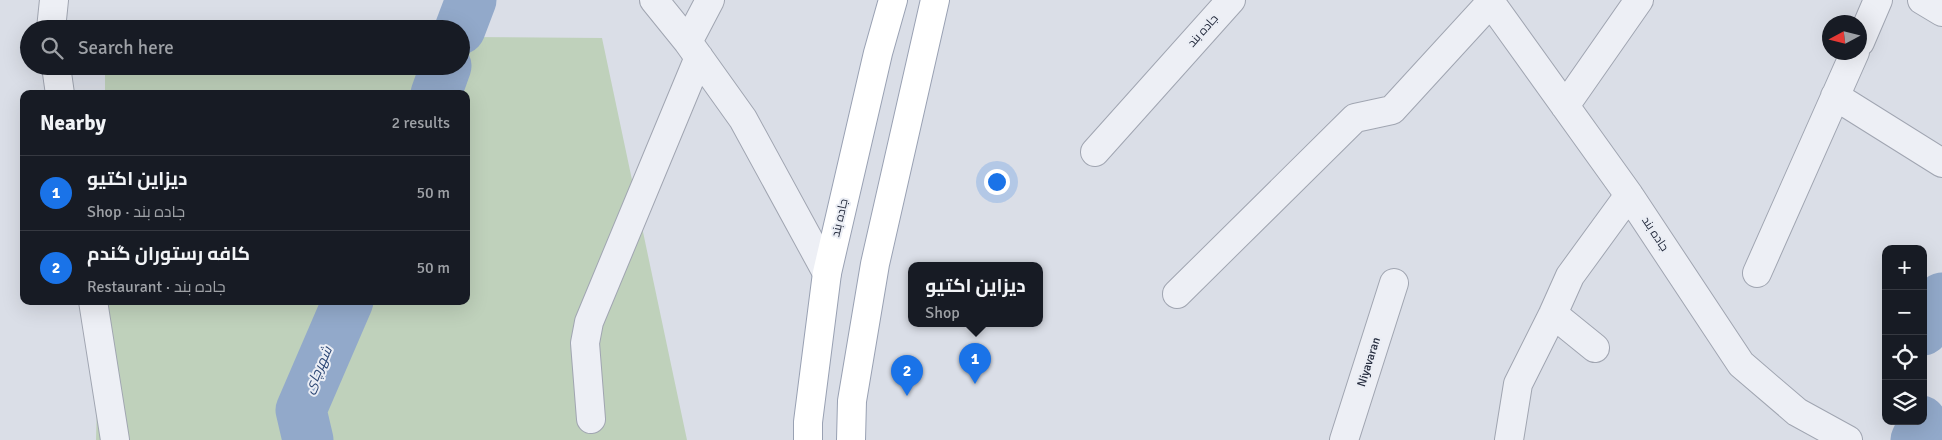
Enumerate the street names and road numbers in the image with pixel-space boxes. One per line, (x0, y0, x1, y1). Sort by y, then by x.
street label: جاده بند (1184, 12, 1222, 50)
street label: جاده بند (828, 197, 852, 239)
street label: جاده بند (1638, 214, 1672, 254)
street label: Niyavaran (1354, 335, 1384, 389)

